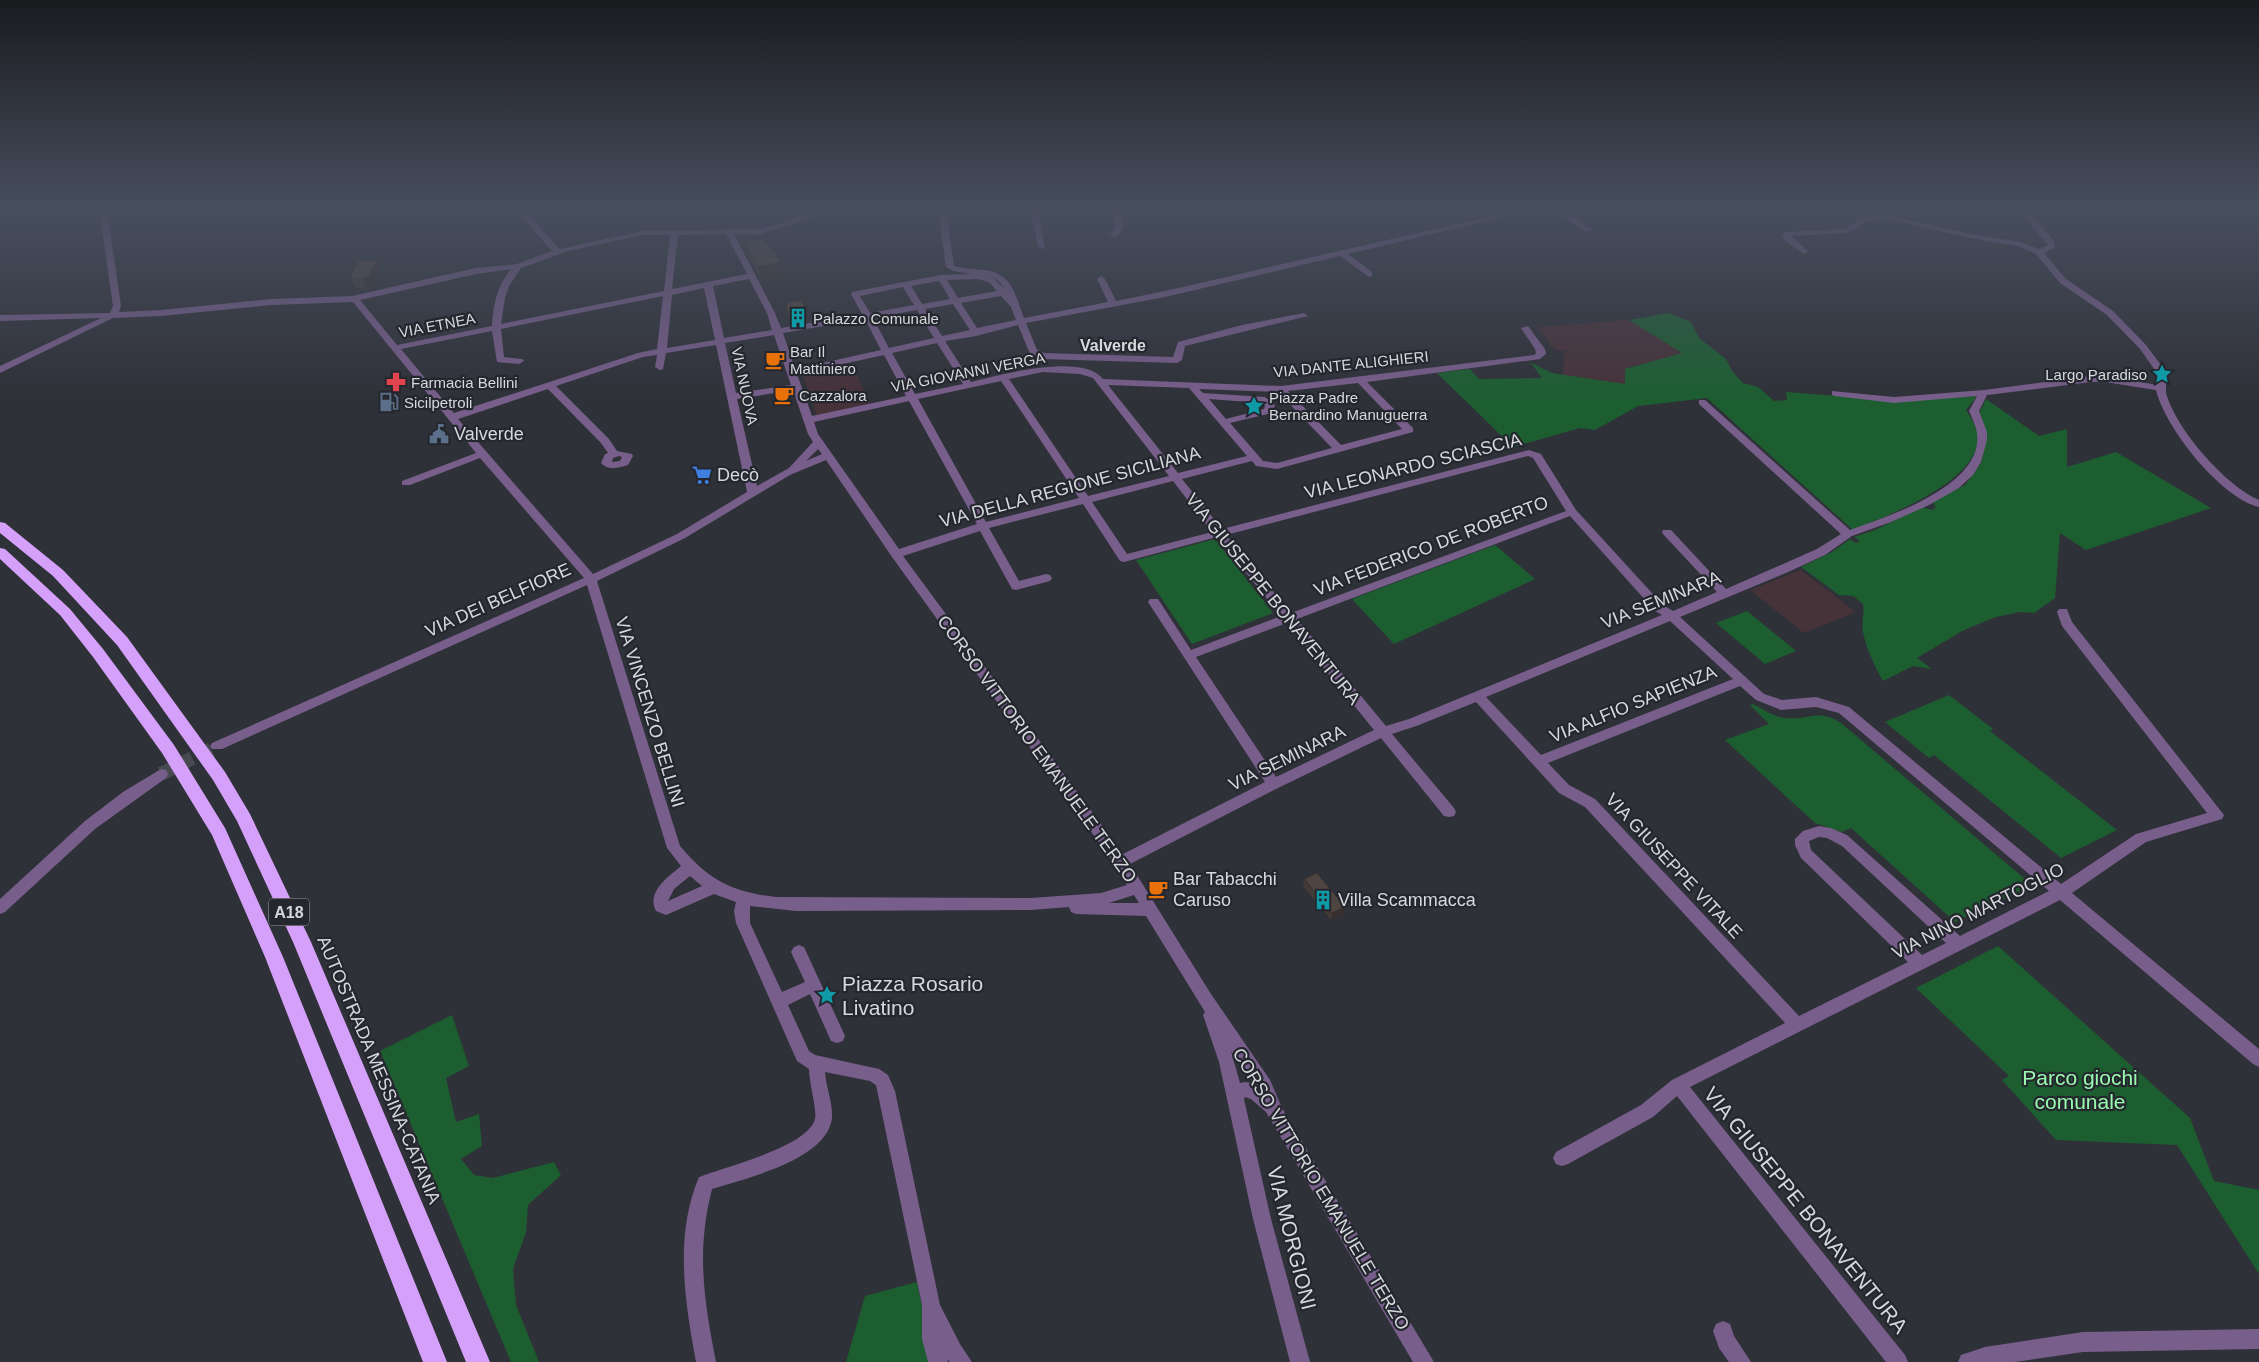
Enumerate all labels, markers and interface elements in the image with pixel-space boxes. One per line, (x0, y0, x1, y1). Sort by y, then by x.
building icon: Palazzo Comunale (787, 307, 809, 329)
street label: VIA ETNEA (397, 309, 477, 341)
place label: Palazzo Comunale (813, 310, 939, 327)
district label: Valverde (1080, 337, 1146, 354)
place label: Bar Il Mattiniero (790, 343, 856, 377)
street label: VIA NUOVA (728, 345, 762, 427)
street label: VIA DANTE ALIGHIERI (1273, 347, 1429, 381)
cafe icon: Bar Il Mattiniero (764, 349, 786, 371)
street label: VIA GIOVANNI VERGA (890, 349, 1046, 395)
place icon: Largo Paradiso (2151, 363, 2173, 385)
place label: Largo Paradiso (2045, 366, 2147, 383)
pharmacy icon: Farmacia Bellini (385, 371, 407, 393)
place label: Farmacia Bellini (411, 374, 518, 391)
cafe icon: Cazzalora (773, 384, 795, 406)
place label: Cazzalora (799, 387, 867, 404)
place label: Piazza Padre Bernardino Manuguerra (1269, 389, 1428, 423)
fuel station icon: Sicilpetroli (378, 391, 400, 413)
place label: Sicilpetroli (404, 394, 472, 411)
place icon: Piazza Padre Bernardino Manuguerra (1243, 395, 1265, 417)
public building icon: Valverde (428, 423, 450, 445)
place label: Valverde (454, 424, 524, 444)
street label: VIA LEONARDO SCIASCIA (1302, 429, 1524, 503)
street label: VIA DELLA REGIONE SICILIANA (937, 443, 1203, 531)
supermarket icon: Decò (691, 464, 713, 486)
place label: Decò (717, 465, 759, 485)
street label: VIA GIUSEPPE BONAVENTURA (1182, 489, 1364, 709)
street label: VIA FEDERICO DE ROBERTO (1311, 492, 1551, 600)
street label: VIA DEI BELFIORE (422, 559, 574, 641)
street label: VIA SEMINARA (1598, 567, 1724, 633)
street label: CORSO VITTORIO EMANUELE TERZO (933, 611, 1141, 887)
street label: VIA VINCENZO BELLINI (611, 614, 689, 810)
street label: VIA ALFIO SAPIENZA (1547, 661, 1719, 747)
street label: VIA SEMINARA (1226, 721, 1348, 795)
street label: VIA GIUSEPPE VITALE (1602, 789, 1746, 943)
street label: VIA NINO MARTOGLIO (1889, 859, 2067, 963)
place label: Bar Tabacchi Caruso (1173, 869, 1277, 910)
cafe icon: Bar Tabacchi Caruso (1147, 878, 1169, 900)
building icon: Villa Scammacca (1312, 889, 1334, 911)
place label: Villa Scammacca (1338, 890, 1477, 910)
road number: A18 (269, 899, 309, 926)
street label: AUTOSTRADA MESSINA-CATANIA (313, 933, 445, 1207)
place label: Piazza Rosario Livatino (842, 972, 983, 1019)
place icon: Piazza Rosario Livatino (816, 984, 838, 1006)
street label: CORSO VITTORIO EMANUELE TERZO (1229, 1044, 1413, 1334)
park label: Parco giochi comunale (2022, 1066, 2138, 1113)
street label: VIA GIUSEPPE BONAVENTURA (1700, 1082, 1912, 1338)
street label: VIA MORGIONI (1263, 1164, 1321, 1312)

